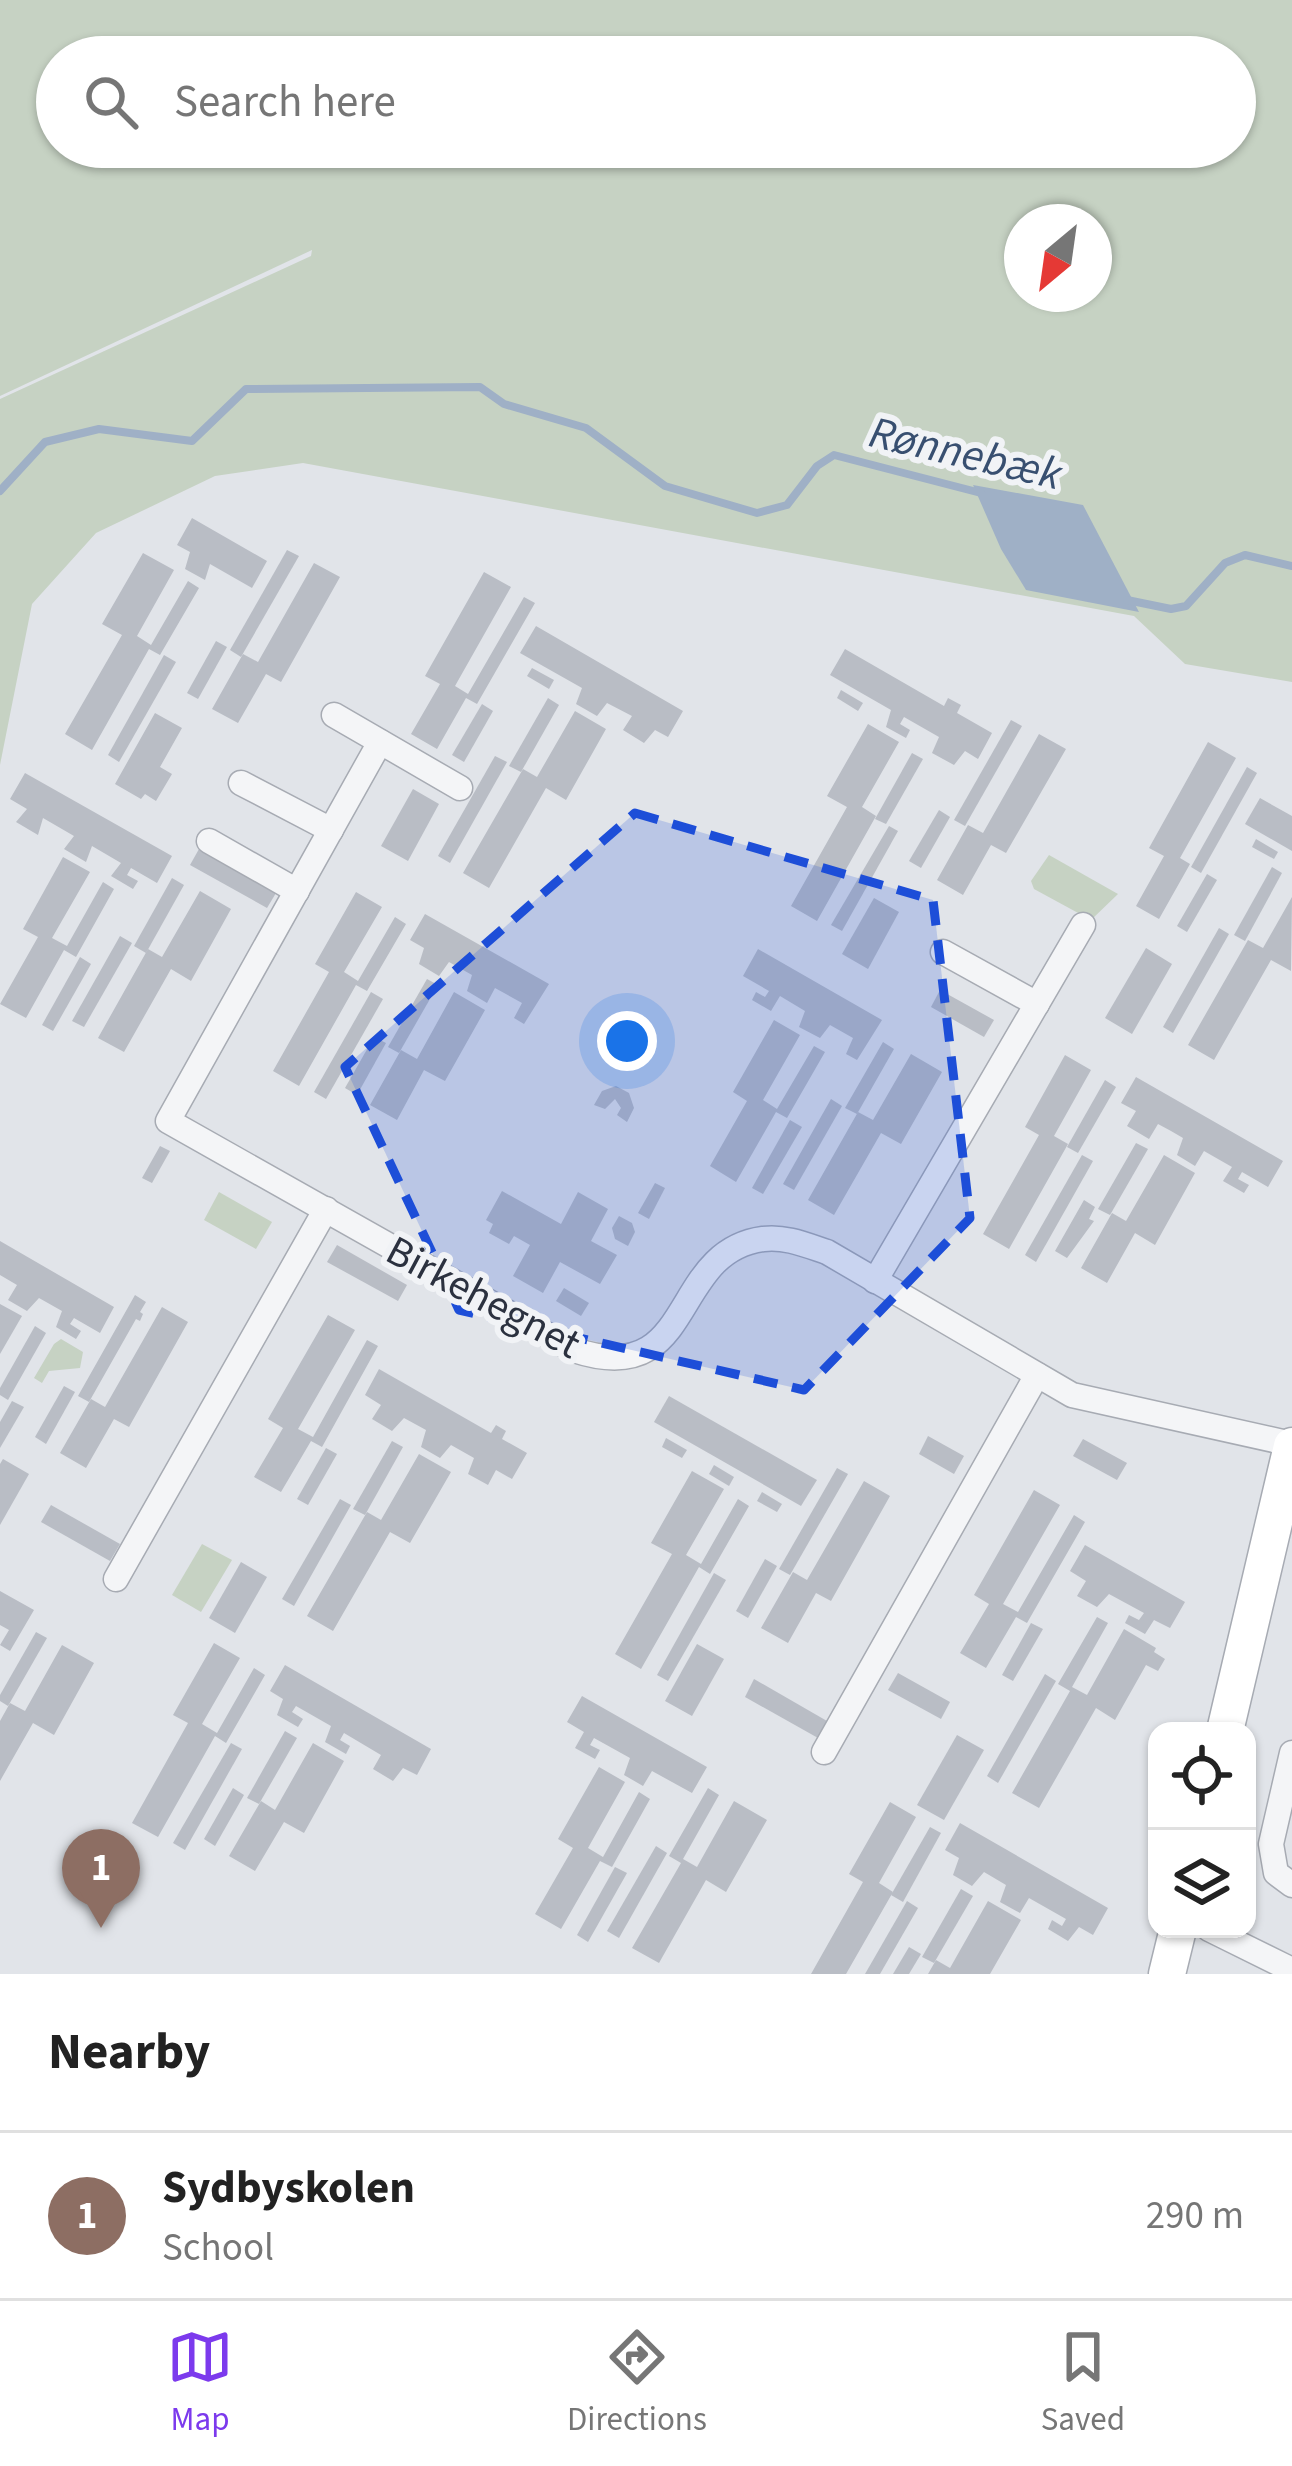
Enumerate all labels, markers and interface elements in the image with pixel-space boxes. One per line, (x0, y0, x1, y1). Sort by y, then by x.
search box (36, 36, 1256, 168)
icon: search (78, 69, 144, 135)
text: Search here (174, 70, 396, 134)
north arrow (1004, 204, 1112, 312)
water label: Rønnebæk (863, 401, 1070, 507)
your location (597, 1011, 657, 1071)
street label: Birkehegnet (375, 1221, 591, 1374)
map controls (1148, 1722, 1256, 1938)
button: locate (1148, 1722, 1256, 1830)
pin: 1 (62, 1829, 140, 1928)
button: layers (1148, 1830, 1256, 1938)
text: Nearby (48, 2016, 210, 2088)
text: Sydbyskolen (162, 2156, 415, 2220)
text: 1 (77, 2188, 97, 2244)
text: 290 m (1146, 2188, 1244, 2244)
text: School (162, 2220, 274, 2276)
tab: Map (167, 2324, 233, 2443)
tab: Directions (567, 2324, 707, 2443)
tab: Saved (1041, 2324, 1125, 2443)

